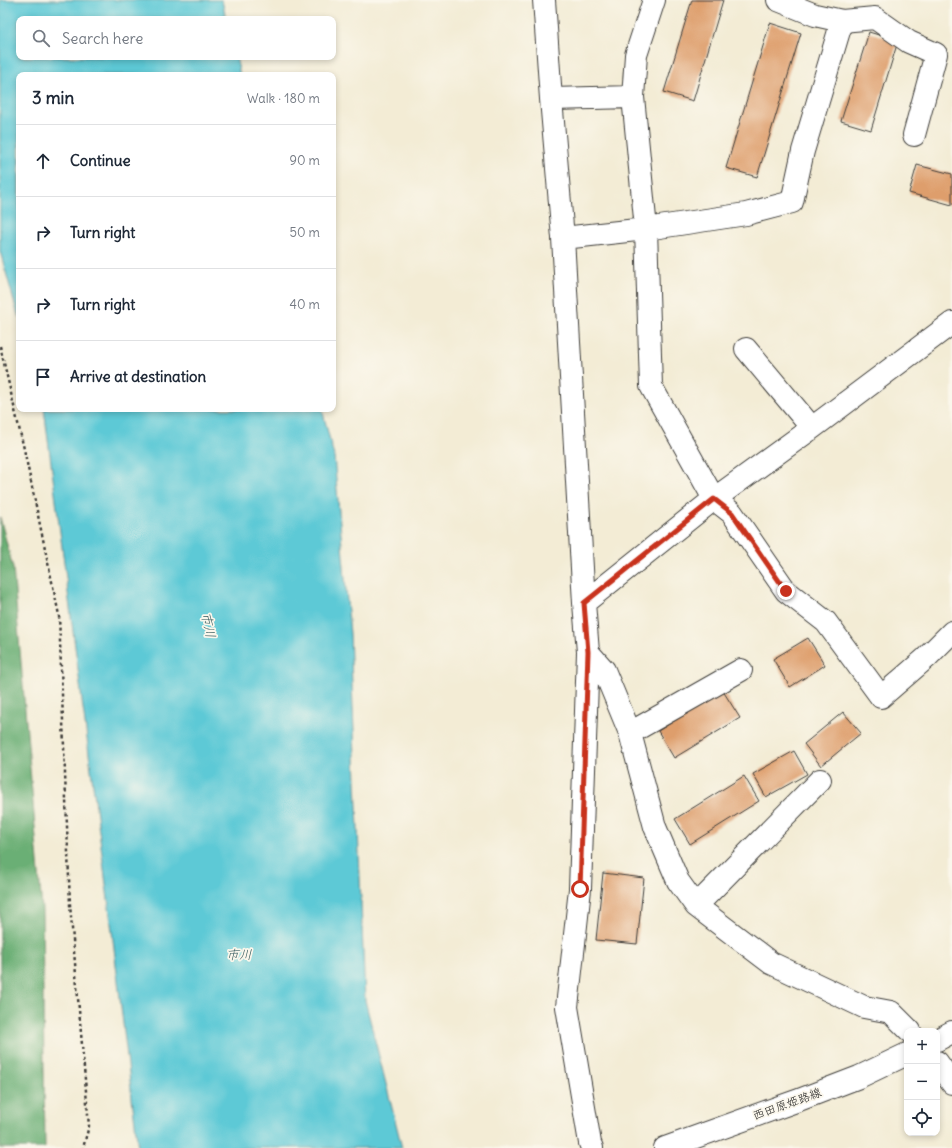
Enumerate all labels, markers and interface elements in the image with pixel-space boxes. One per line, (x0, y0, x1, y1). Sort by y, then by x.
search box (16, 16, 336, 60)
icon: search (30, 27, 52, 49)
text: Search here (62, 29, 143, 48)
text: 3 min (32, 87, 74, 109)
text: Walk · 180 m (247, 90, 320, 107)
icon: ahead (32, 150, 54, 172)
text: Continue (70, 151, 131, 170)
text: 90 m (289, 152, 320, 169)
icon: right (32, 222, 54, 244)
text: Turn right (70, 223, 135, 242)
text: 50 m (289, 224, 320, 241)
icon: right (32, 294, 54, 316)
text: Turn right (70, 295, 135, 314)
text: 40 m (289, 296, 320, 313)
icon: arrive (32, 366, 54, 388)
text: Arrive at destination (70, 367, 206, 386)
route end (777, 582, 795, 600)
water label: 市川 (197, 611, 220, 640)
route start (571, 880, 589, 898)
water label: 市川 (226, 946, 252, 963)
map controls (904, 1028, 940, 1136)
button: + (904, 1028, 940, 1064)
button: − (904, 1064, 940, 1100)
street label: 西田原姫路線 (750, 1084, 823, 1123)
button: locate (904, 1100, 940, 1136)

